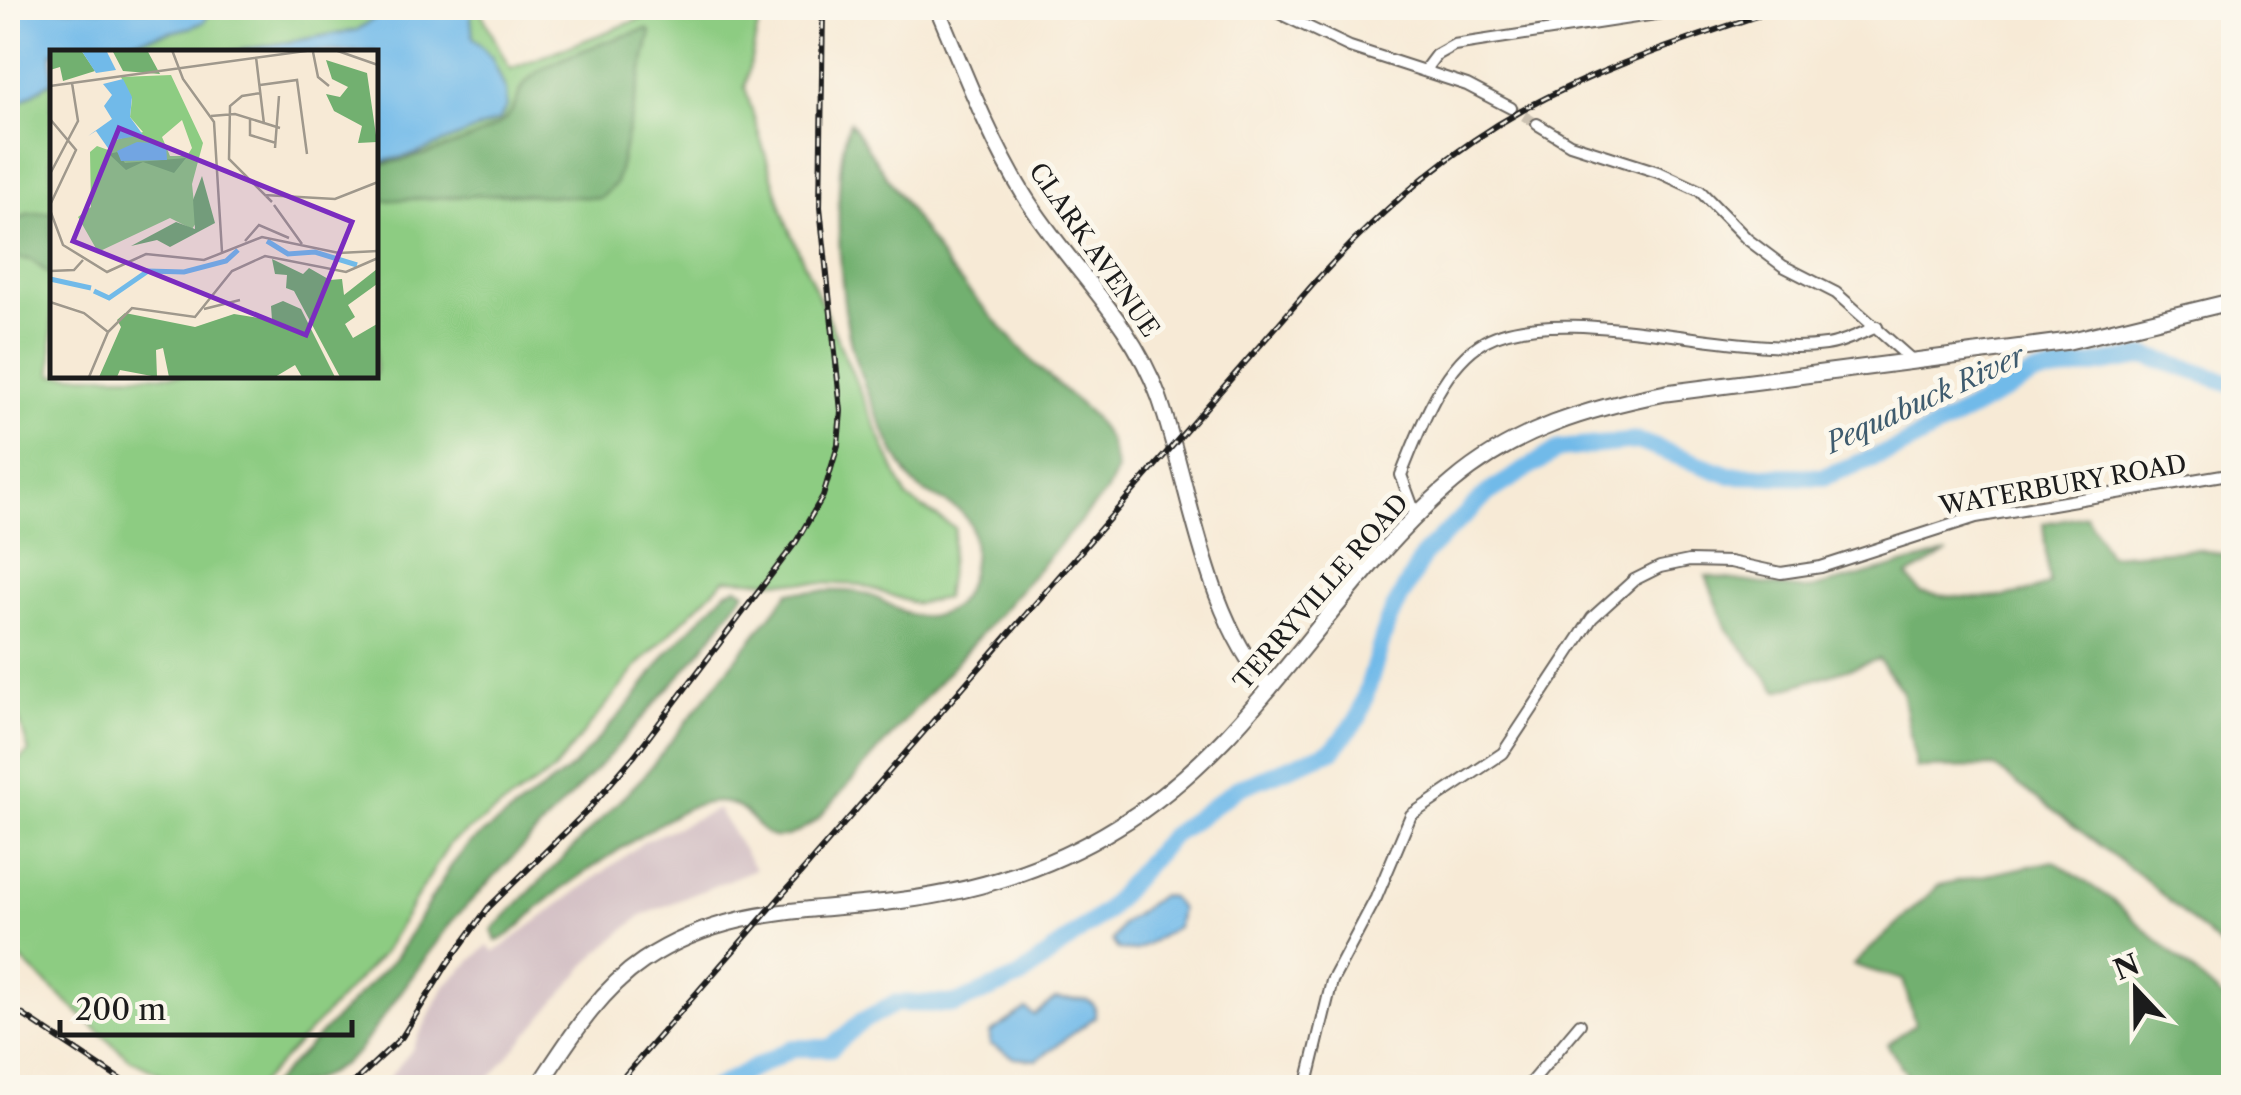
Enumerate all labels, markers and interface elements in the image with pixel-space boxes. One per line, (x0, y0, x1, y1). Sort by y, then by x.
inset map (50, 50, 378, 378)
street label: CLARK AVENUE (1022, 157, 1166, 343)
water label: Pequabuck River (1818, 337, 2032, 461)
street label: WATERBURY ROAD (1936, 448, 2189, 522)
street label: TERRYVILLE ROAD (1227, 487, 1415, 697)
north arrow (2086, 940, 2186, 1040)
text: N (2109, 946, 2144, 987)
scale bar (60, 975, 352, 1037)
text: 200 m (75, 991, 166, 1028)

